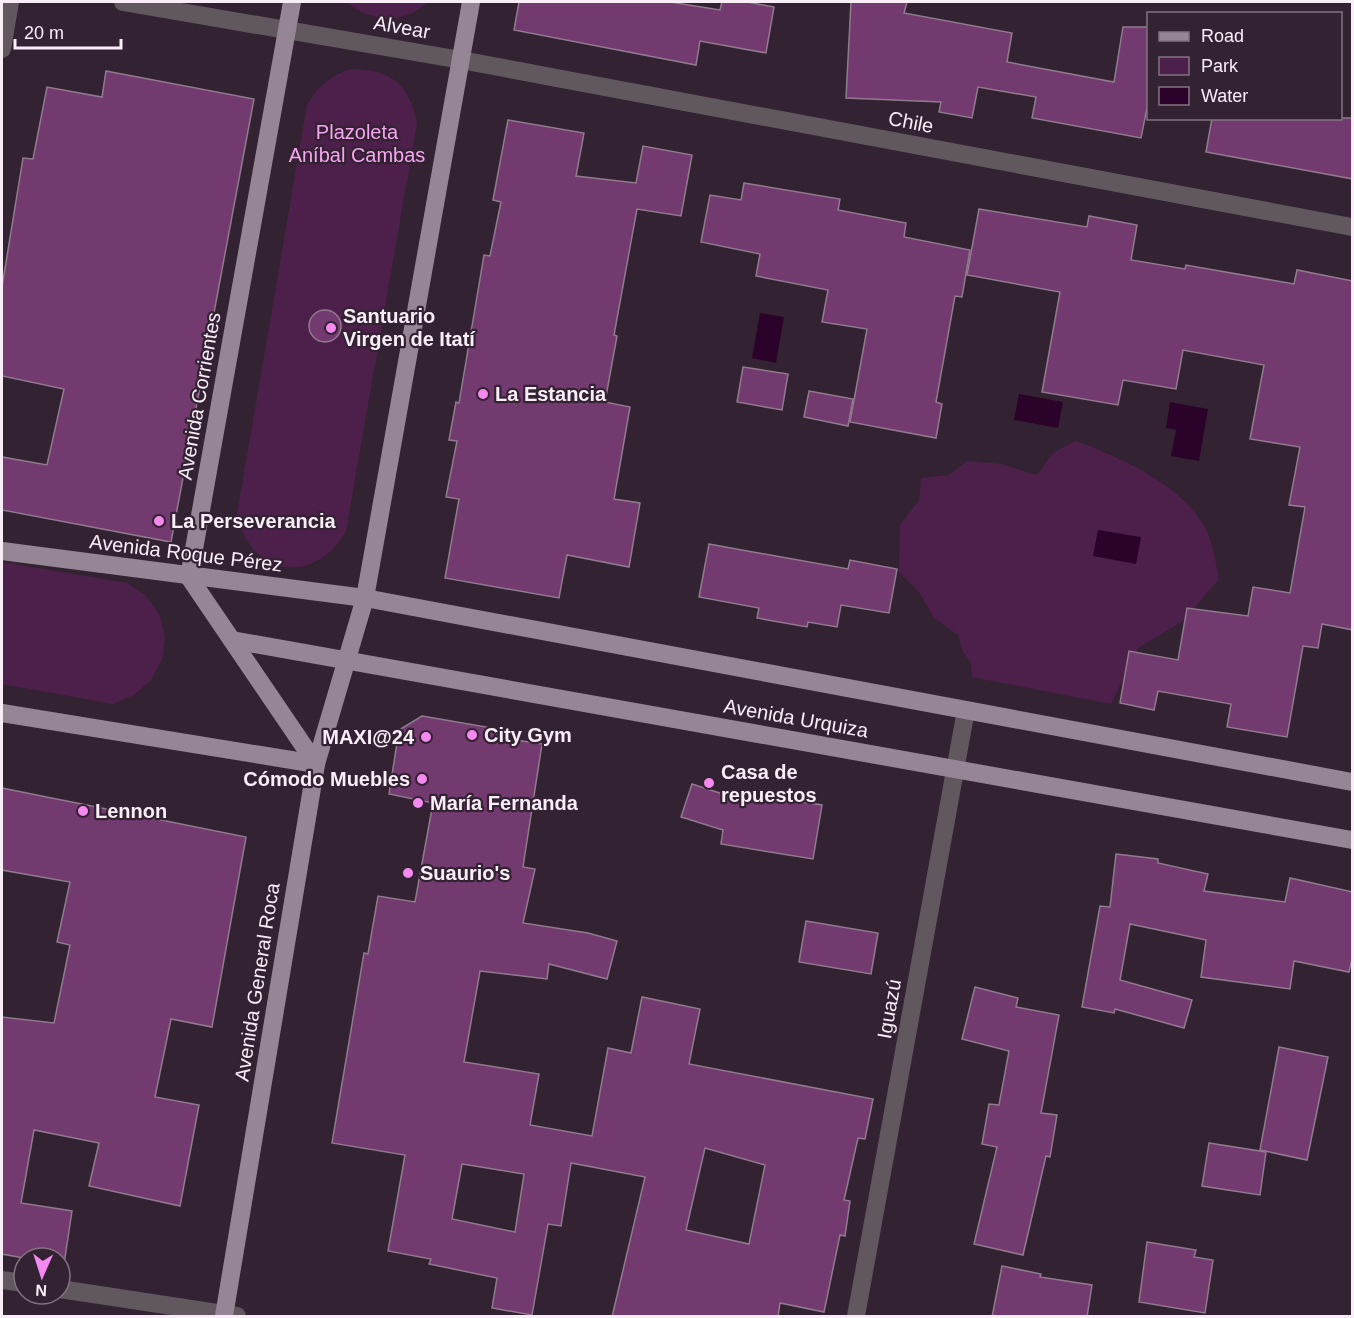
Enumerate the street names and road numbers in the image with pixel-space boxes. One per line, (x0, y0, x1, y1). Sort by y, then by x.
street label: Alvear (372, 11, 432, 43)
street label: Chile (887, 107, 935, 137)
street label: Avenida Corrientes (173, 311, 225, 481)
street label: Avenida Roque Pérez (88, 530, 284, 576)
street label: Avenida Urquiza (722, 694, 871, 742)
street label: Avenida General Roca (230, 880, 284, 1083)
street label: Iguazú (873, 978, 905, 1040)

